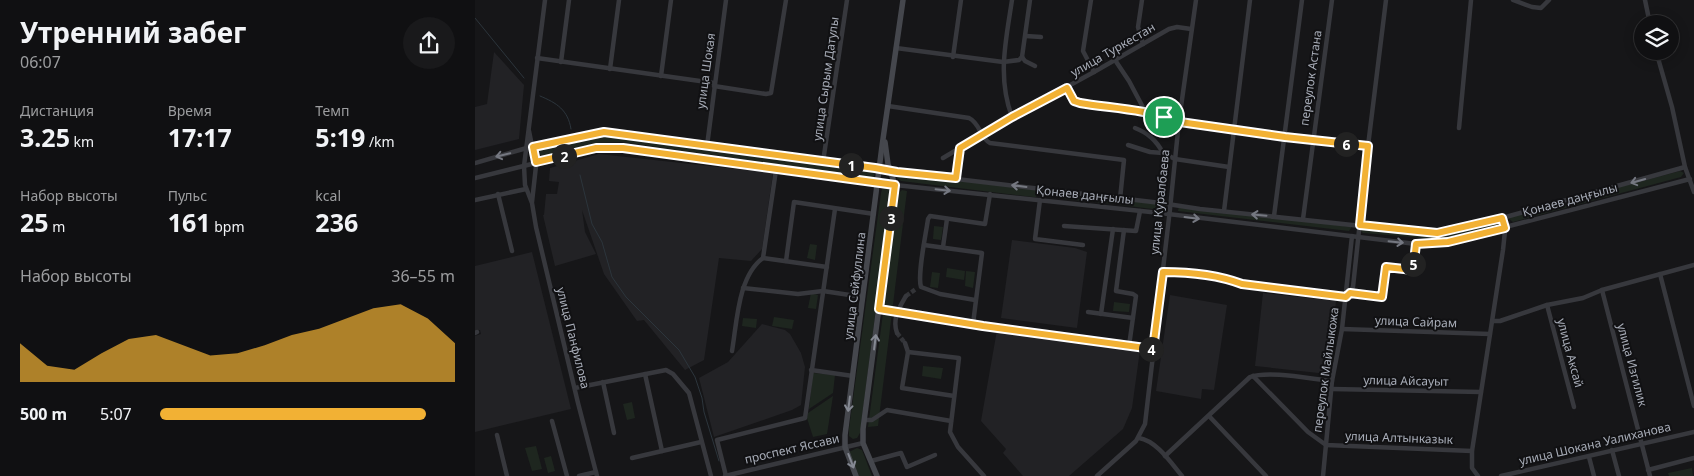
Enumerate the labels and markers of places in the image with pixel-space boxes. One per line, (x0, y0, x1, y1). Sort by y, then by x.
pin (1143, 96, 1185, 138)
pin: 6 (1333, 132, 1359, 156)
pin: 2 (551, 144, 577, 168)
pin: 1 (839, 152, 863, 178)
pin: 3 (879, 206, 903, 230)
pin: 5 (1401, 252, 1425, 276)
pin: 4 (1139, 336, 1163, 362)

